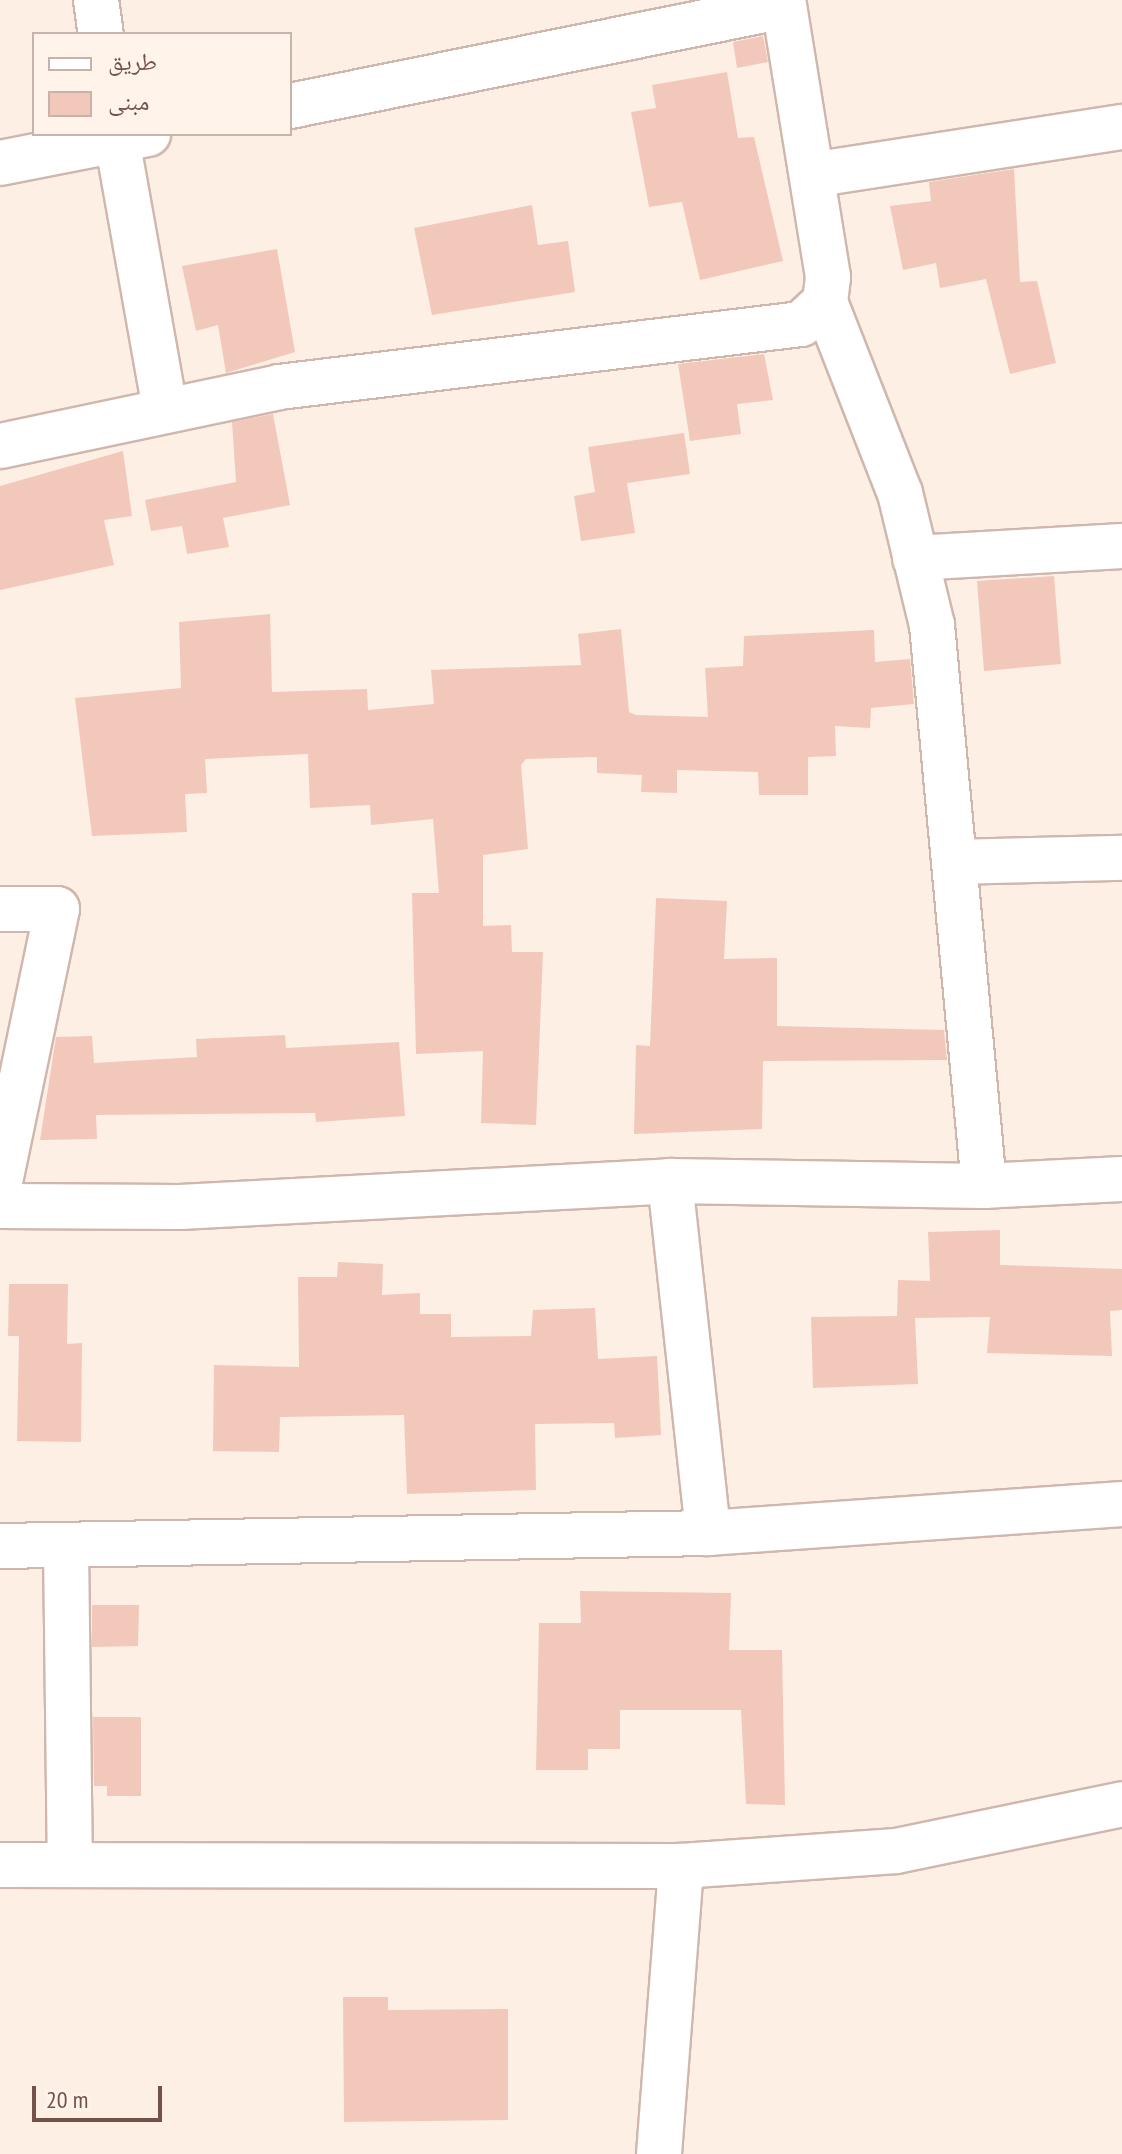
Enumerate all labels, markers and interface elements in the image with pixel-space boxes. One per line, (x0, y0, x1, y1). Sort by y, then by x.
legend (32, 32, 292, 136)
text: طريق (108, 46, 157, 77)
text: مبنى (108, 86, 149, 117)
scale bar (36, 2070, 166, 2120)
text: 20 m (46, 2084, 88, 2115)

